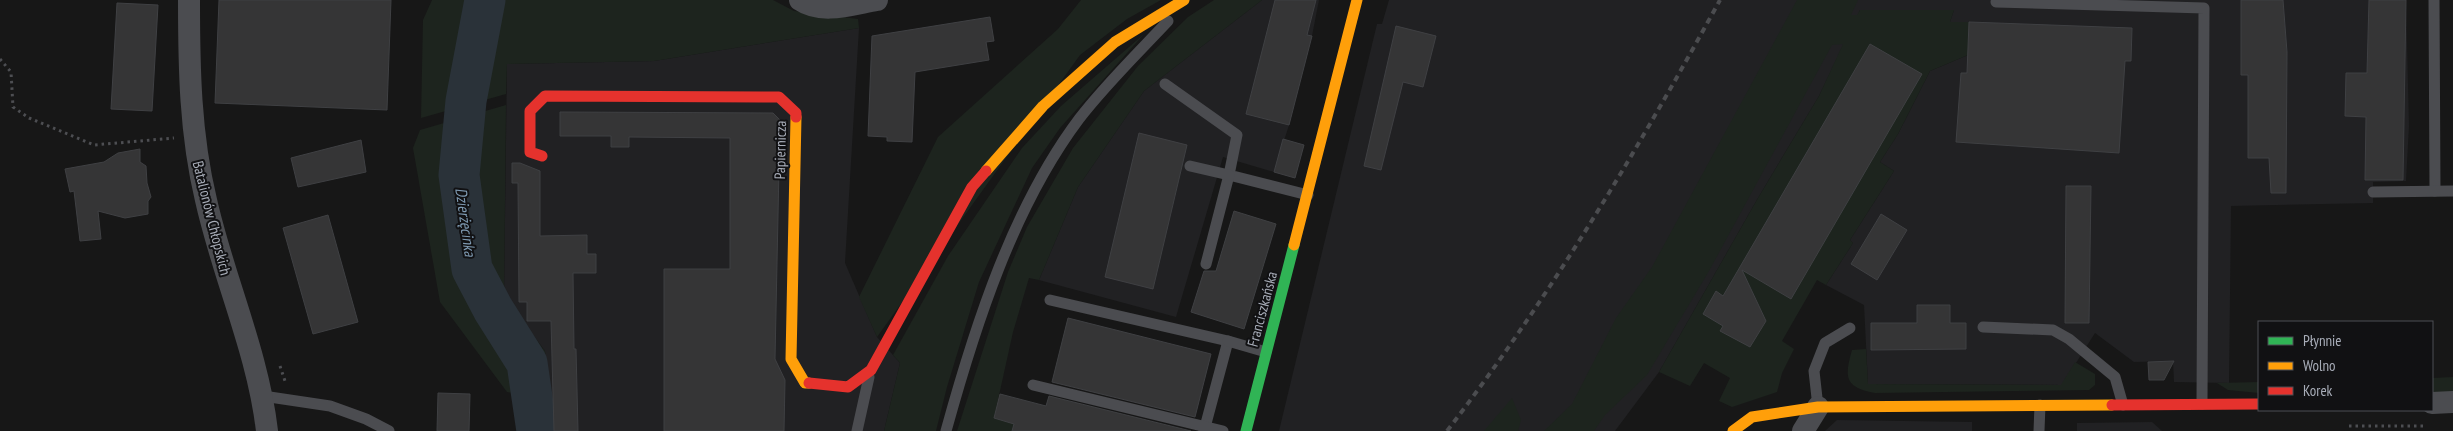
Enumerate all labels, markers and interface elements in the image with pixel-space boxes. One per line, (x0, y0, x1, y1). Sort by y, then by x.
street label: Papiernicza (770, 120, 790, 180)
street label: Batalionów Chłopskich (189, 159, 235, 277)
water label: Dzierżęcinka (451, 186, 481, 259)
street label: Franciszkańska (1243, 269, 1281, 349)
legend (2258, 321, 2433, 411)
text: Płynnie (2303, 331, 2342, 350)
text: Wolno (2303, 356, 2336, 375)
text: Korek (2303, 381, 2333, 400)

